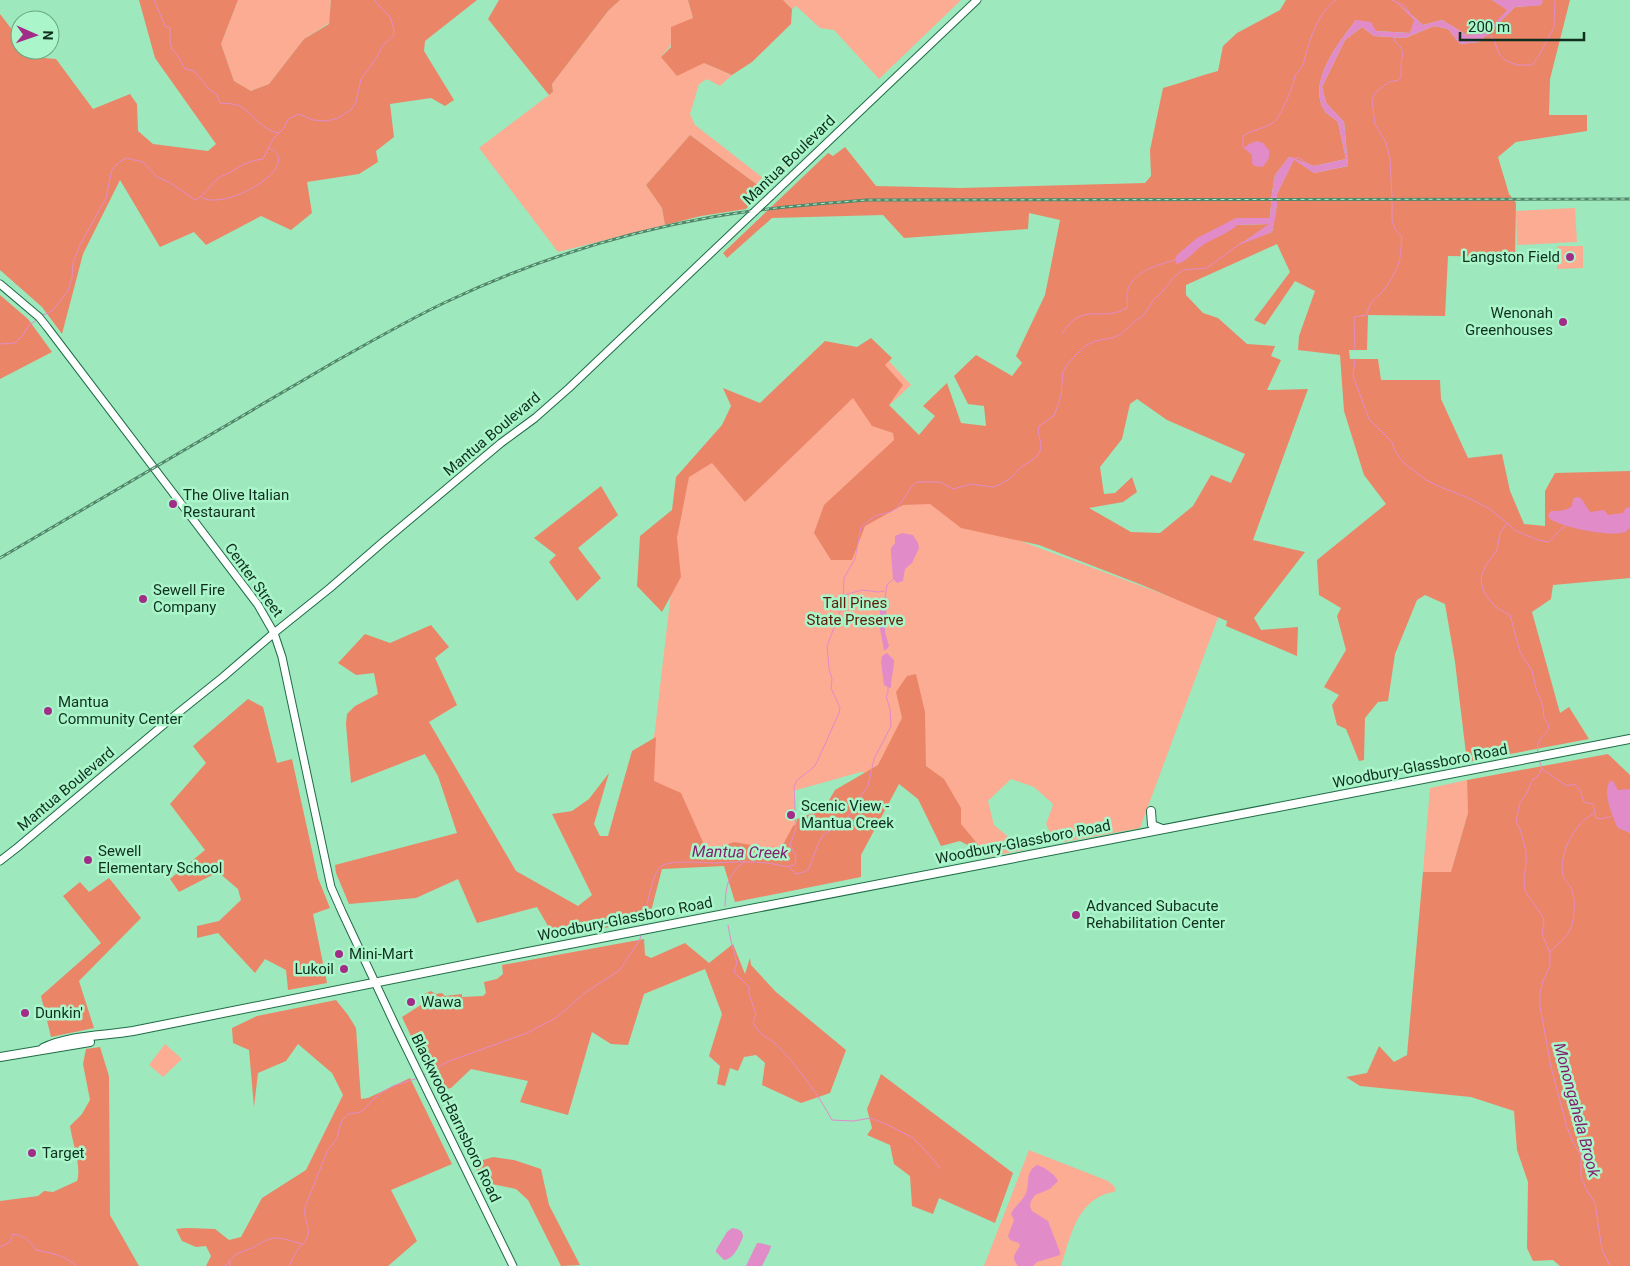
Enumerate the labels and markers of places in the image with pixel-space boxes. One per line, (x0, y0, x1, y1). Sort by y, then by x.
place label: Langston Field (1462, 248, 1560, 266)
marker: Langston Field (1564, 251, 1576, 263)
place label: Wenonah Greenhouses (1465, 304, 1553, 339)
marker: Wenonah Greenhouses (1557, 316, 1569, 328)
place label: The Olive Italian Restaurant (183, 486, 289, 521)
marker: The Olive Italian Restaurant (167, 498, 179, 510)
place label: Sewell Fire Company (153, 581, 225, 616)
marker: Sewell Fire Company (137, 593, 149, 605)
place label: Mantua Community Center (58, 693, 183, 728)
marker: Mantua Community Center (42, 705, 54, 717)
place label: Scenic View - Mantua Creek (801, 797, 894, 832)
marker: Scenic View - Mantua Creek (785, 809, 797, 821)
place label: Sewell Elementary School (98, 842, 222, 877)
marker: Sewell Elementary School (82, 854, 94, 866)
place label: Advanced Subacute Rehabilitation Center (1086, 897, 1225, 932)
marker: Advanced Subacute Rehabilitation Center (1070, 909, 1082, 921)
place label: Mini-Mart (349, 945, 414, 963)
marker: Mini-Mart (333, 948, 345, 960)
place label: Lukoil (295, 960, 334, 978)
marker: Lukoil (338, 963, 350, 975)
place label: Wawa (421, 993, 462, 1011)
marker: Wawa (405, 996, 417, 1008)
place label: Dunkin' (35, 1004, 83, 1022)
marker: Dunkin' (19, 1007, 31, 1019)
place label: Target (42, 1144, 85, 1162)
marker: Target (26, 1147, 38, 1159)

